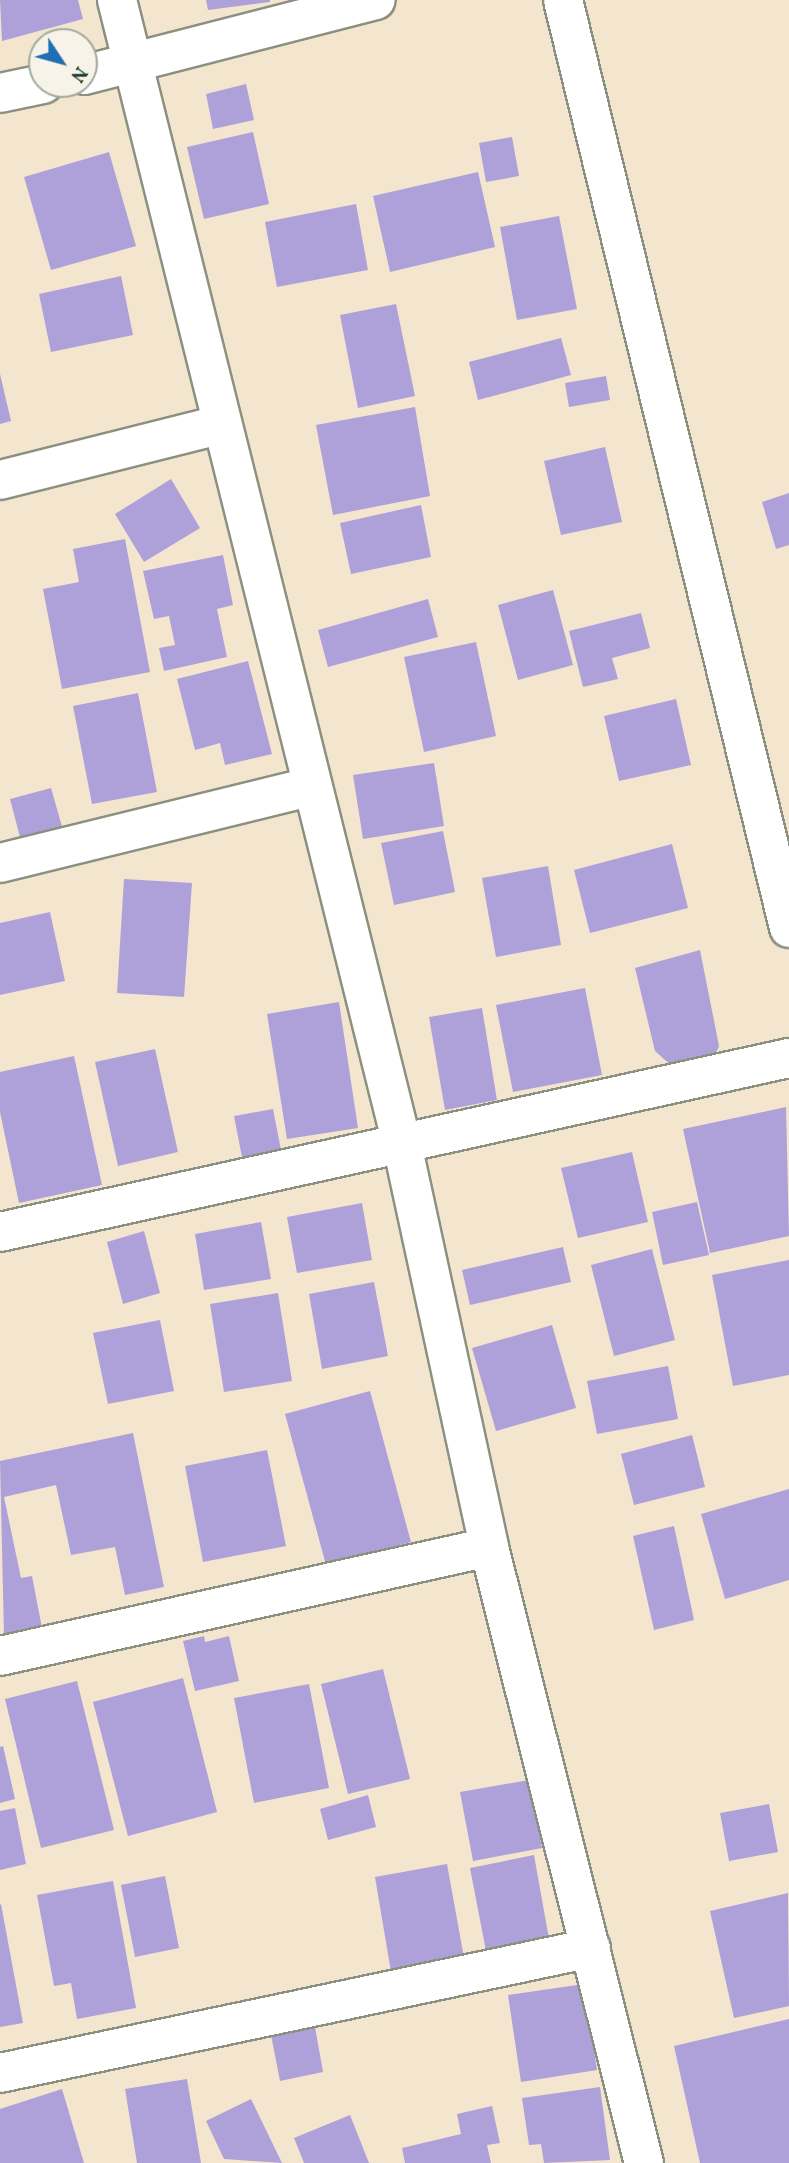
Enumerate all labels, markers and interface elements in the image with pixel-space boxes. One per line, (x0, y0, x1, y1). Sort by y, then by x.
north arrow (28, 28, 98, 98)
text: N (64, 61, 93, 87)

